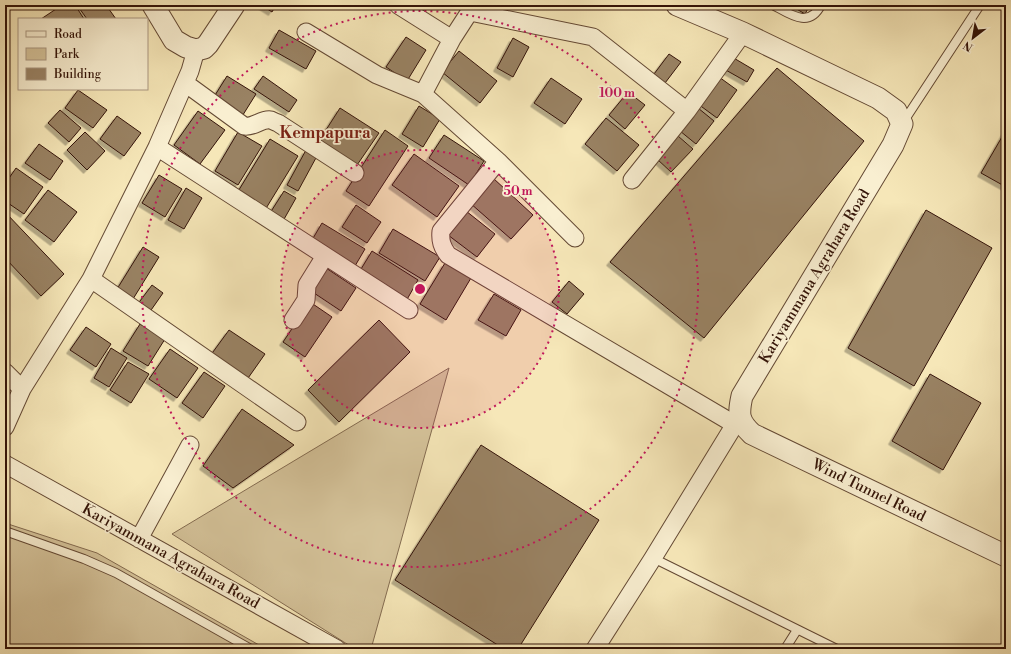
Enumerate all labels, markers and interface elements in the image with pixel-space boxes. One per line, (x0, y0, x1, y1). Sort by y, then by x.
legend (18, 18, 148, 90)
north arrow (953, 18, 993, 58)
text: Road (54, 27, 82, 42)
text: N (961, 37, 976, 54)
text: Park (54, 47, 80, 62)
text: Building (53, 67, 102, 82)
text: 100 m (599, 86, 635, 101)
district label: Kempapura (279, 123, 371, 143)
text: 50 m (503, 184, 533, 199)
street label: Kariyammana Agrahara Road (755, 185, 874, 367)
centre of rings (413, 282, 427, 296)
street label: Wind Tunnel Road (808, 454, 929, 526)
street label: Kariyammana Agrahara Road (78, 500, 263, 614)

